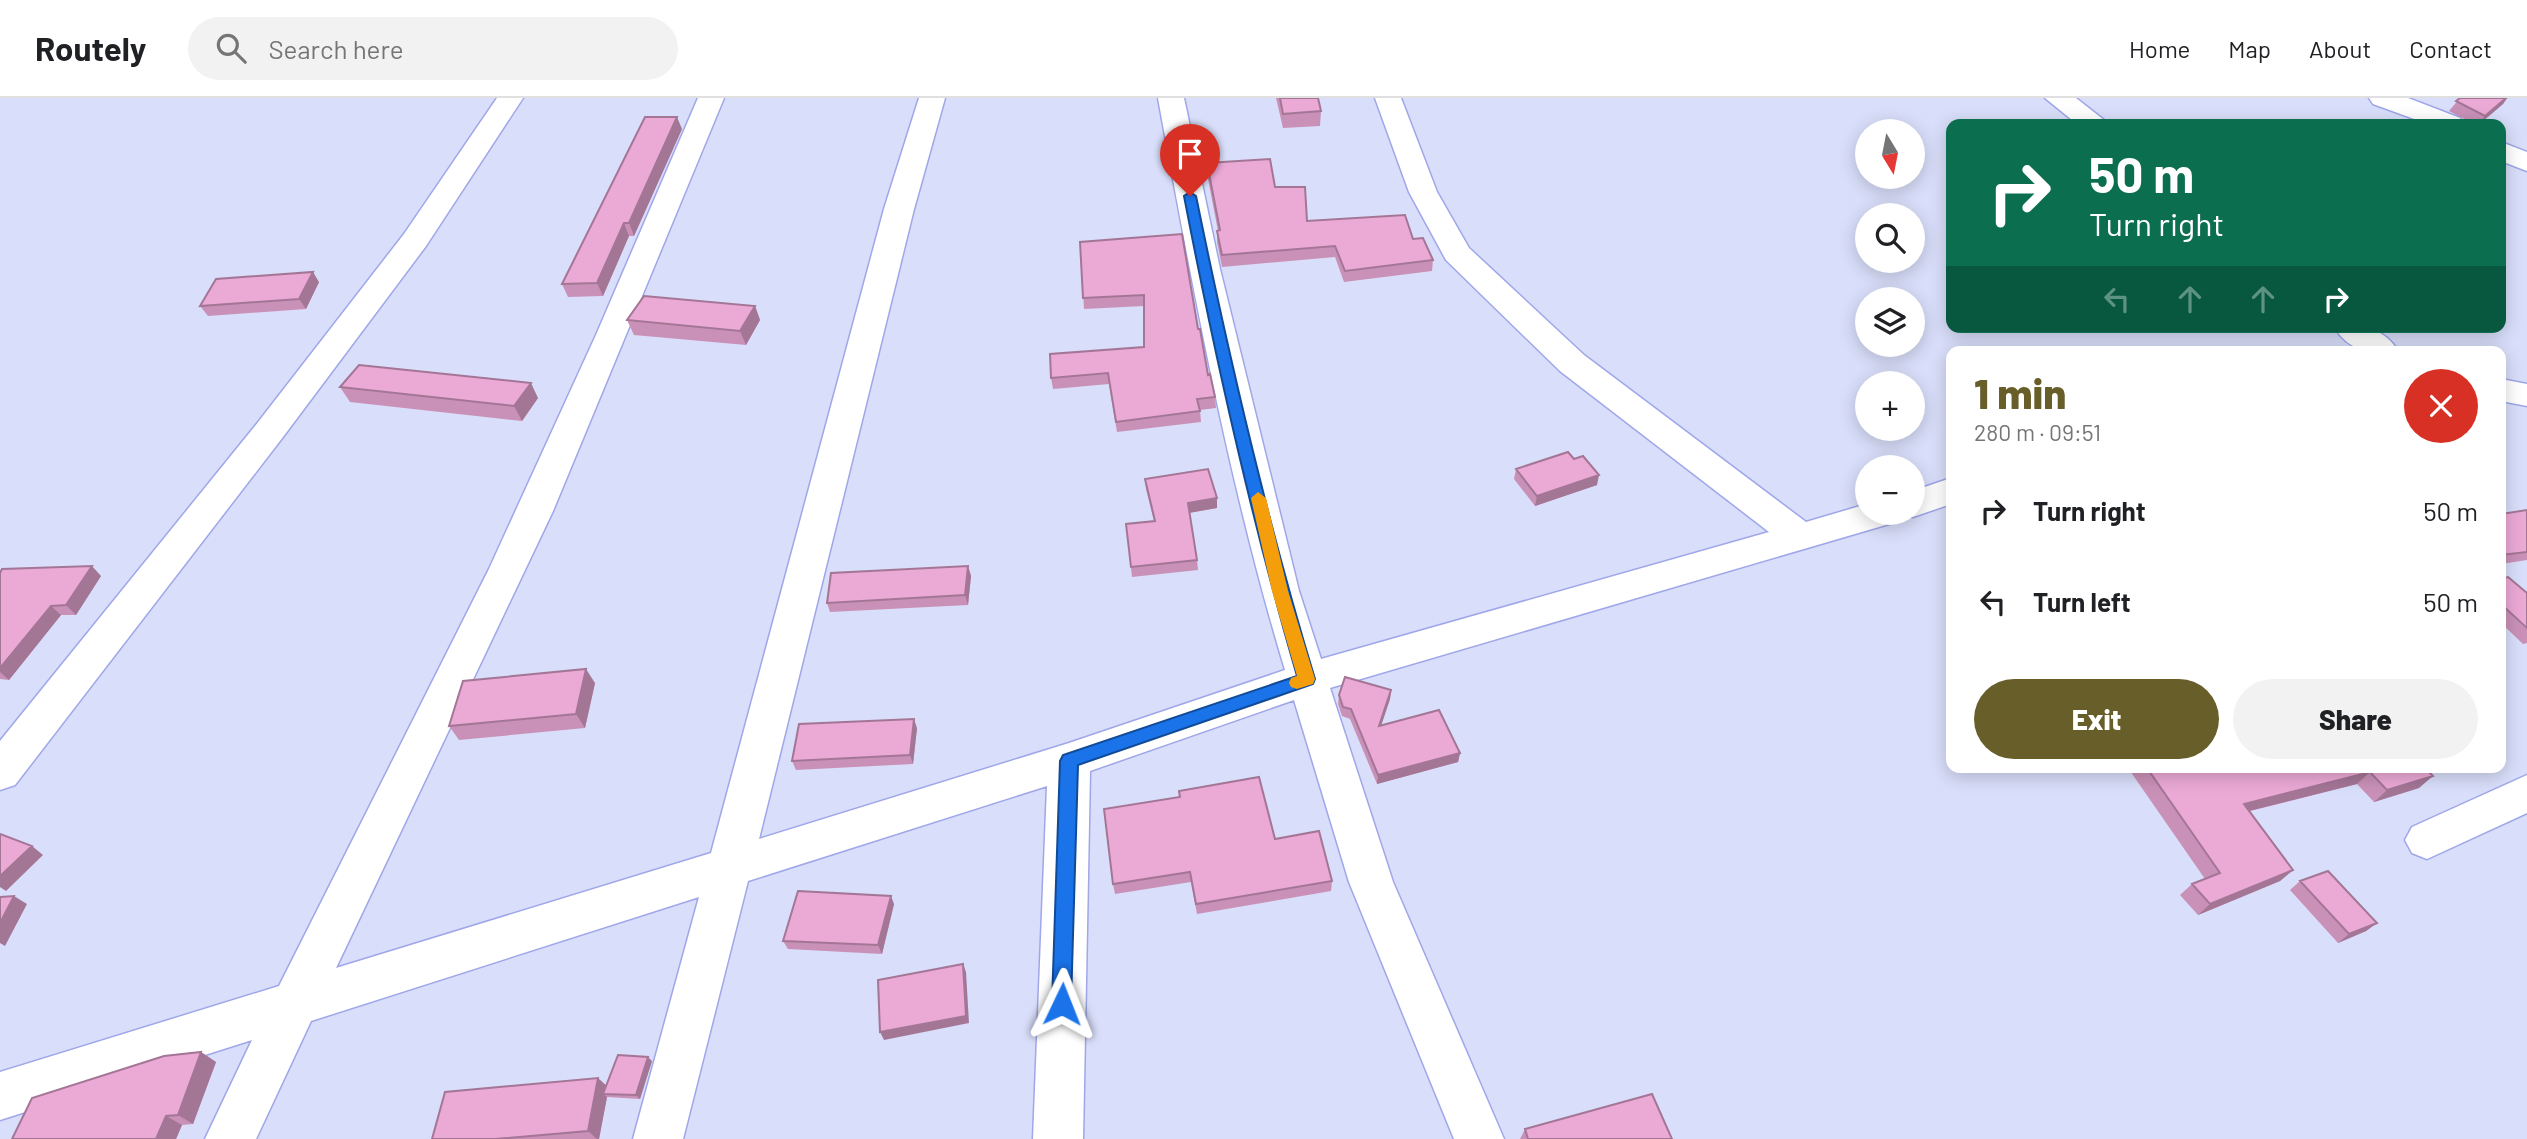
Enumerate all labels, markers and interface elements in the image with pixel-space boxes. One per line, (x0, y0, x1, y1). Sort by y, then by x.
search box (188, 17, 678, 80)
text: Routely (35, 28, 146, 68)
icon: search (212, 29, 250, 67)
text: Search here (268, 33, 404, 64)
text: Home (2129, 34, 2190, 63)
text: Map (2228, 34, 2271, 63)
text: About (2309, 34, 2371, 63)
text: Contact (2409, 34, 2492, 63)
north arrow (1855, 119, 1925, 189)
map controls (1855, 119, 1925, 525)
pin (1160, 124, 1220, 196)
icon: arrive (1171, 135, 1209, 173)
text: 50 m (2089, 144, 2194, 203)
icon: right (1974, 147, 2065, 238)
button: search (1855, 203, 1925, 273)
text: Turn right (2089, 204, 2224, 242)
icon: left (2098, 280, 2136, 318)
icon: ahead (2171, 280, 2209, 318)
icon: ahead (2244, 280, 2282, 318)
icon: right (2317, 280, 2355, 318)
button: layers (1855, 287, 1925, 357)
text: 1 min (1974, 367, 2066, 417)
button: close (2404, 369, 2478, 443)
button: + (1855, 371, 1925, 441)
text: 280 m · 09:51 (1974, 418, 2101, 446)
button: − (1855, 455, 1925, 525)
icon: right (1974, 492, 2012, 530)
text: Turn right (2033, 495, 2146, 526)
text: 50 m (2423, 495, 2478, 526)
icon: left (1974, 583, 2012, 621)
text: Turn left (2033, 586, 2131, 617)
text: 50 m (2423, 586, 2478, 617)
button: Exit (1974, 679, 2219, 759)
button: Share (2233, 679, 2478, 759)
position arrow (1025, 967, 1099, 1041)

